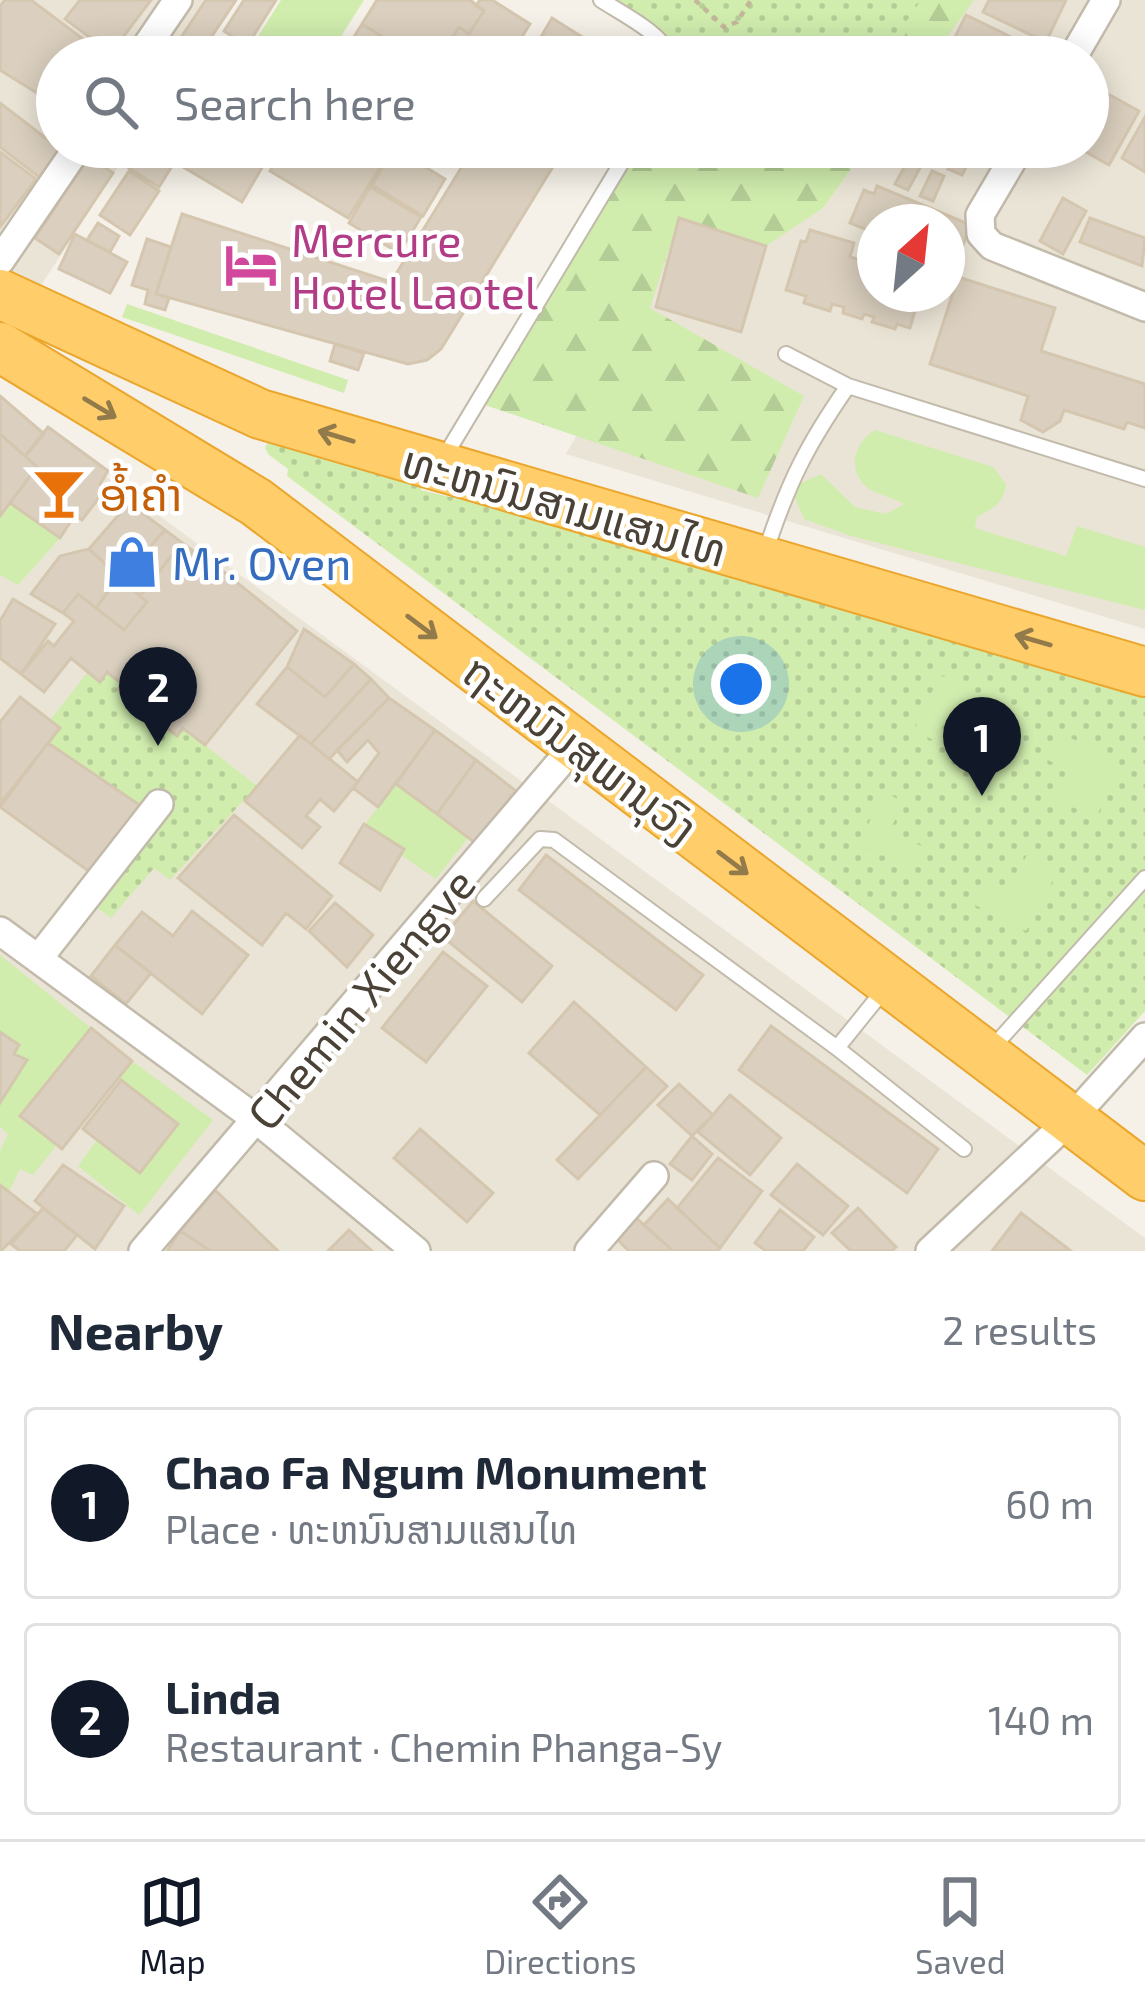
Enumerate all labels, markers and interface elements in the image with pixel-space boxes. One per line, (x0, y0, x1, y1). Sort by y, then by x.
search box (36, 36, 1109, 168)
icon: search (78, 69, 144, 135)
text: Search here (174, 75, 416, 129)
north arrow (857, 204, 965, 312)
place label: Mercure Hotel Laotel (291, 212, 538, 318)
hotel icon: Mercure Hotel Laotel (222, 236, 280, 294)
one-way arrow (82, 396, 117, 420)
one-way arrow (318, 424, 356, 446)
street label: ທະຫນົນສາມແສນໄທ (397, 432, 733, 576)
place label: ອ້ຳຄຳ (99, 462, 182, 520)
bar icon: ອ້ຳຄຳ (30, 464, 88, 522)
shop icon: Mr. Oven (103, 533, 161, 591)
place label: Mr. Oven (172, 535, 351, 589)
one-way arrow (405, 614, 437, 640)
one-way arrow (1015, 628, 1053, 650)
street label: ຖະຫນົນສຸພານຸວົງ (451, 642, 709, 856)
pin: 2 (119, 647, 197, 746)
your location (711, 654, 771, 714)
pin: 1 (943, 697, 1021, 796)
one-way arrow (716, 849, 748, 876)
street label: Chemin Xiengve (235, 856, 485, 1140)
text: Nearby (48, 1299, 223, 1360)
text: 2 results (942, 1306, 1097, 1353)
text: Chao Fa Ngum Monument (165, 1444, 707, 1498)
text: 1 (82, 1480, 98, 1527)
text: 60 m (1005, 1480, 1094, 1527)
text: Place · ທະຫນົນສາມແສນໄທ (165, 1505, 577, 1552)
text: Linda (165, 1669, 281, 1723)
text: 2 (79, 1696, 101, 1743)
text: 140 m (988, 1696, 1094, 1743)
text: Restaurant · Chemin Phanga-Sy (165, 1723, 722, 1770)
tab: Map (139, 1869, 206, 1981)
tab: Directions (484, 1869, 636, 1981)
tab: Saved (915, 1869, 1006, 1981)

